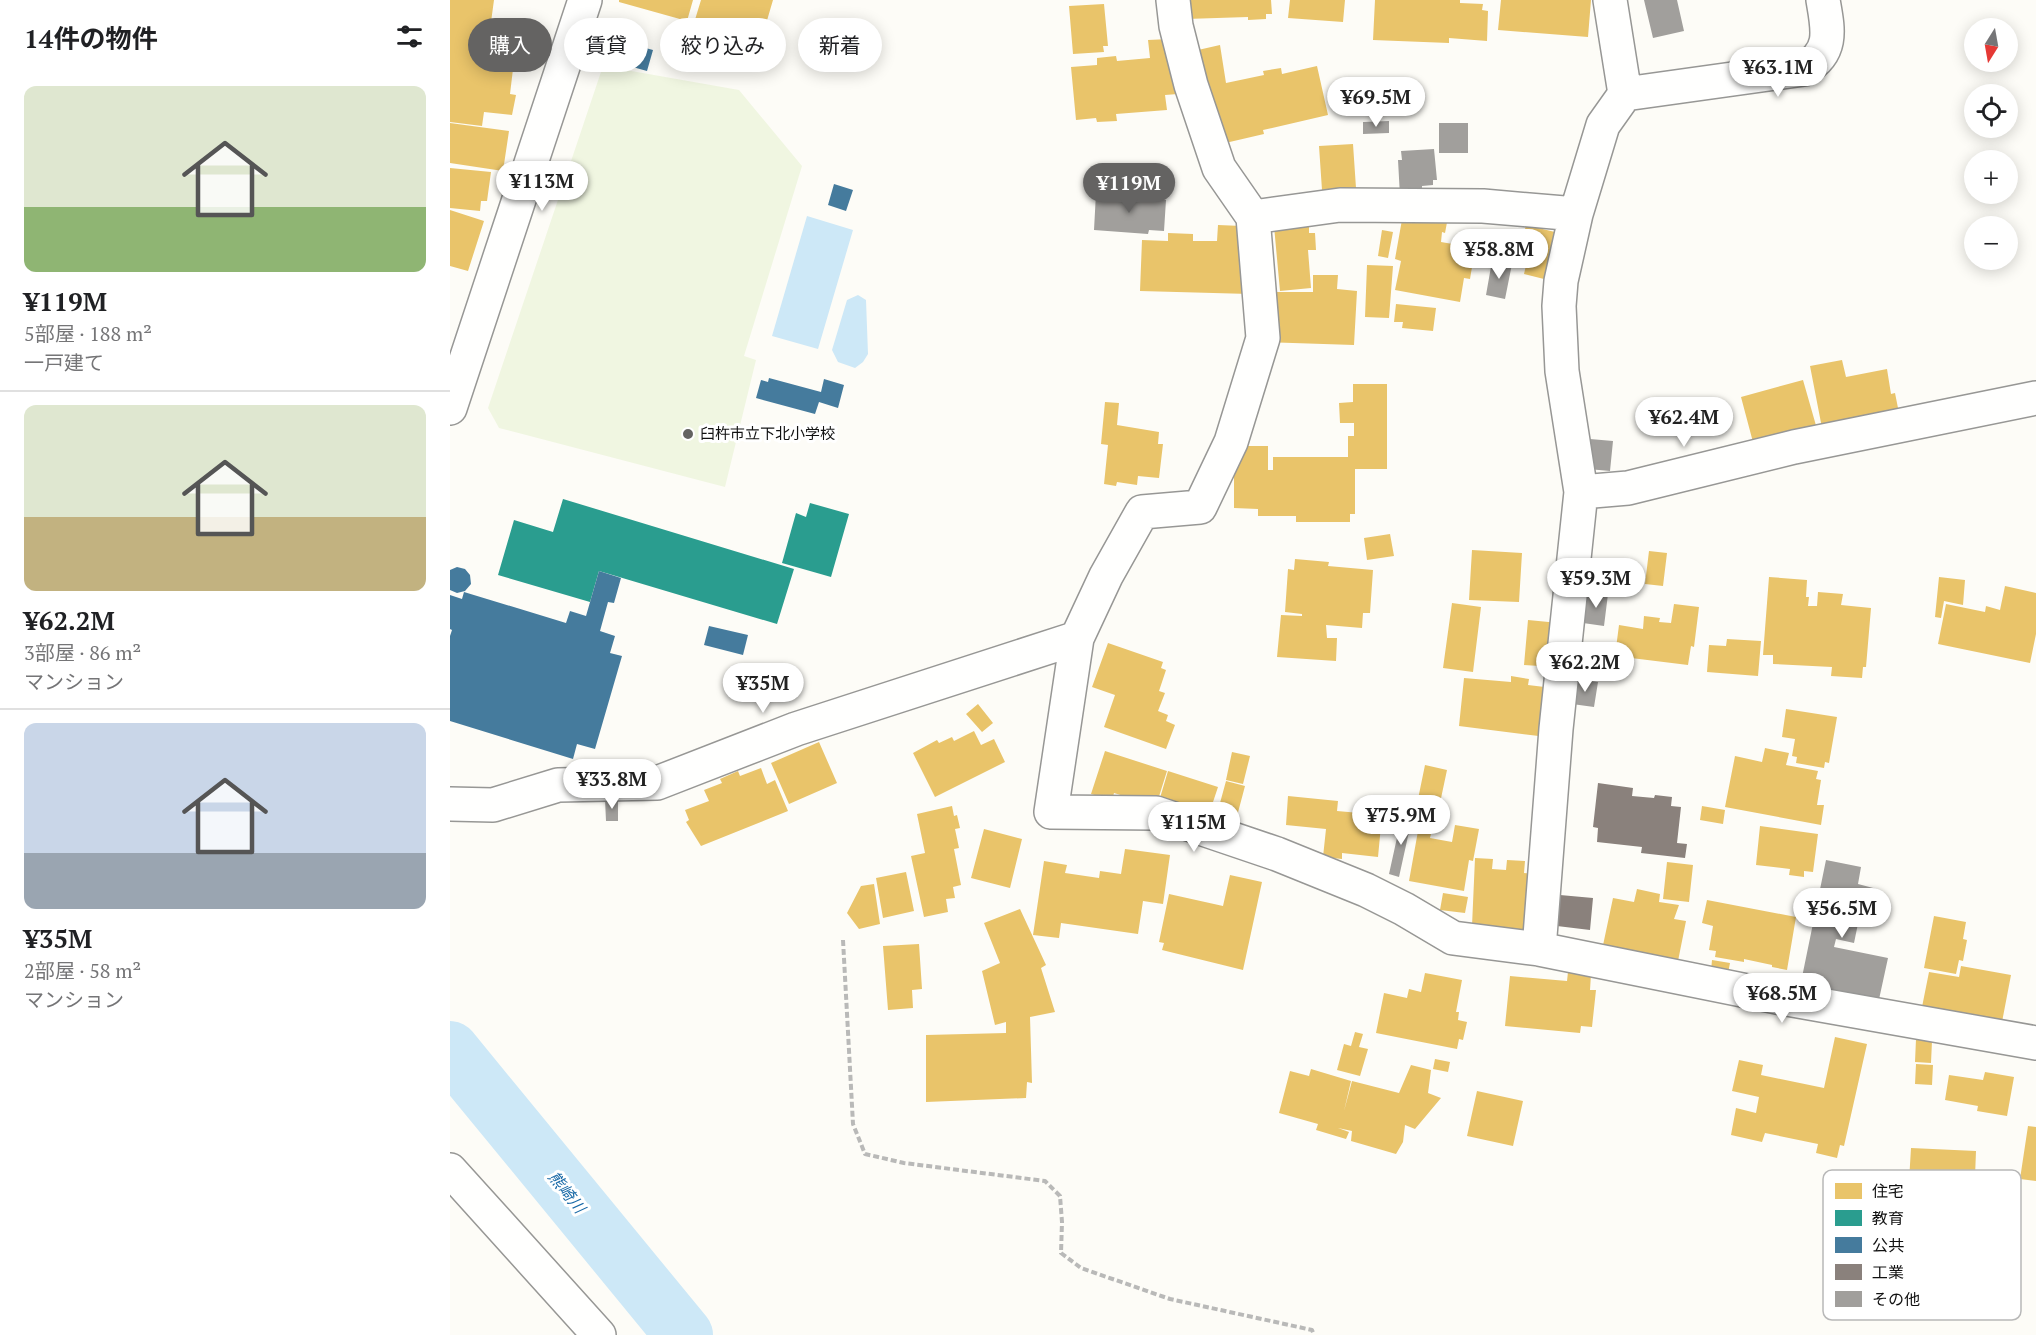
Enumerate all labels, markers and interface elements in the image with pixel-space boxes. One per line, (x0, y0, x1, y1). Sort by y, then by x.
chip: 購入 (468, 18, 552, 72)
chip: 賃貸 (564, 18, 648, 72)
chip: 絞り込み (660, 18, 786, 72)
chip: 新着 (798, 18, 882, 72)
north arrow (1964, 18, 2018, 72)
map controls (1964, 18, 2018, 270)
icon: filters (393, 20, 426, 53)
text: 14件の物件 (24, 21, 157, 55)
pin: ¥63.1M (1729, 47, 1827, 98)
text: ¥63.1M (1743, 53, 1813, 80)
pin: ¥69.5M (1327, 77, 1425, 128)
text: ¥69.5M (1341, 83, 1411, 110)
button: locate (1964, 84, 2018, 138)
icon: home (171, 125, 279, 233)
button: + (1964, 150, 2018, 204)
pin: ¥113M (500, 161, 584, 212)
pin: ¥119M (1087, 163, 1171, 214)
text: ¥113M (510, 167, 574, 194)
text: ¥119M (1097, 169, 1161, 196)
button: − (1964, 216, 2018, 270)
pin: ¥58.8M (1450, 229, 1548, 280)
text: ¥58.8M (1464, 235, 1534, 262)
text: ¥119M (24, 284, 107, 318)
text: 5部屋 · 188 m² (24, 320, 152, 347)
text: 一戸建て (24, 349, 104, 376)
pin: ¥62.4M (1635, 397, 1733, 448)
text: ¥62.4M (1649, 403, 1719, 430)
place label: 臼杵市立下北小学校 (700, 423, 835, 443)
marker: 臼杵市立下北小学校 (681, 427, 695, 441)
icon: home (171, 444, 279, 552)
pin: ¥59.3M (1547, 558, 1645, 609)
text: ¥59.3M (1561, 564, 1631, 591)
text: ¥62.2M (24, 603, 115, 637)
text: 3部屋 · 86 m² (24, 639, 141, 666)
pin: ¥62.2M (1536, 642, 1634, 693)
text: ¥62.2M (1550, 648, 1620, 675)
pin: ¥35M (727, 663, 799, 714)
text: マンション (24, 668, 124, 695)
text: ¥35M (737, 669, 789, 696)
pin: ¥33.8M (563, 759, 661, 810)
icon: home (171, 762, 279, 870)
text: ¥33.8M (577, 765, 647, 792)
pin: ¥75.9M (1352, 795, 1450, 846)
text: ¥75.9M (1366, 801, 1436, 828)
pin: ¥115M (1152, 802, 1236, 853)
text: ¥115M (1162, 808, 1226, 835)
pin: ¥56.5M (1793, 888, 1891, 939)
text: ¥56.5M (1807, 894, 1877, 921)
text: ¥35M (24, 921, 92, 955)
text: 2部屋 · 58 m² (24, 957, 141, 984)
pin: ¥68.5M (1733, 973, 1831, 1024)
text: ¥68.5M (1747, 979, 1817, 1006)
text: マンション (24, 986, 124, 1013)
water label: 熊崎川 (543, 1166, 592, 1219)
legend (1823, 1170, 2021, 1320)
text: 住宅 (1872, 1180, 1904, 1202)
text: 教育 (1872, 1207, 1904, 1229)
text: 公共 (1872, 1234, 1904, 1256)
text: 工業 (1872, 1261, 1904, 1283)
text: その他 (1872, 1288, 1920, 1310)

